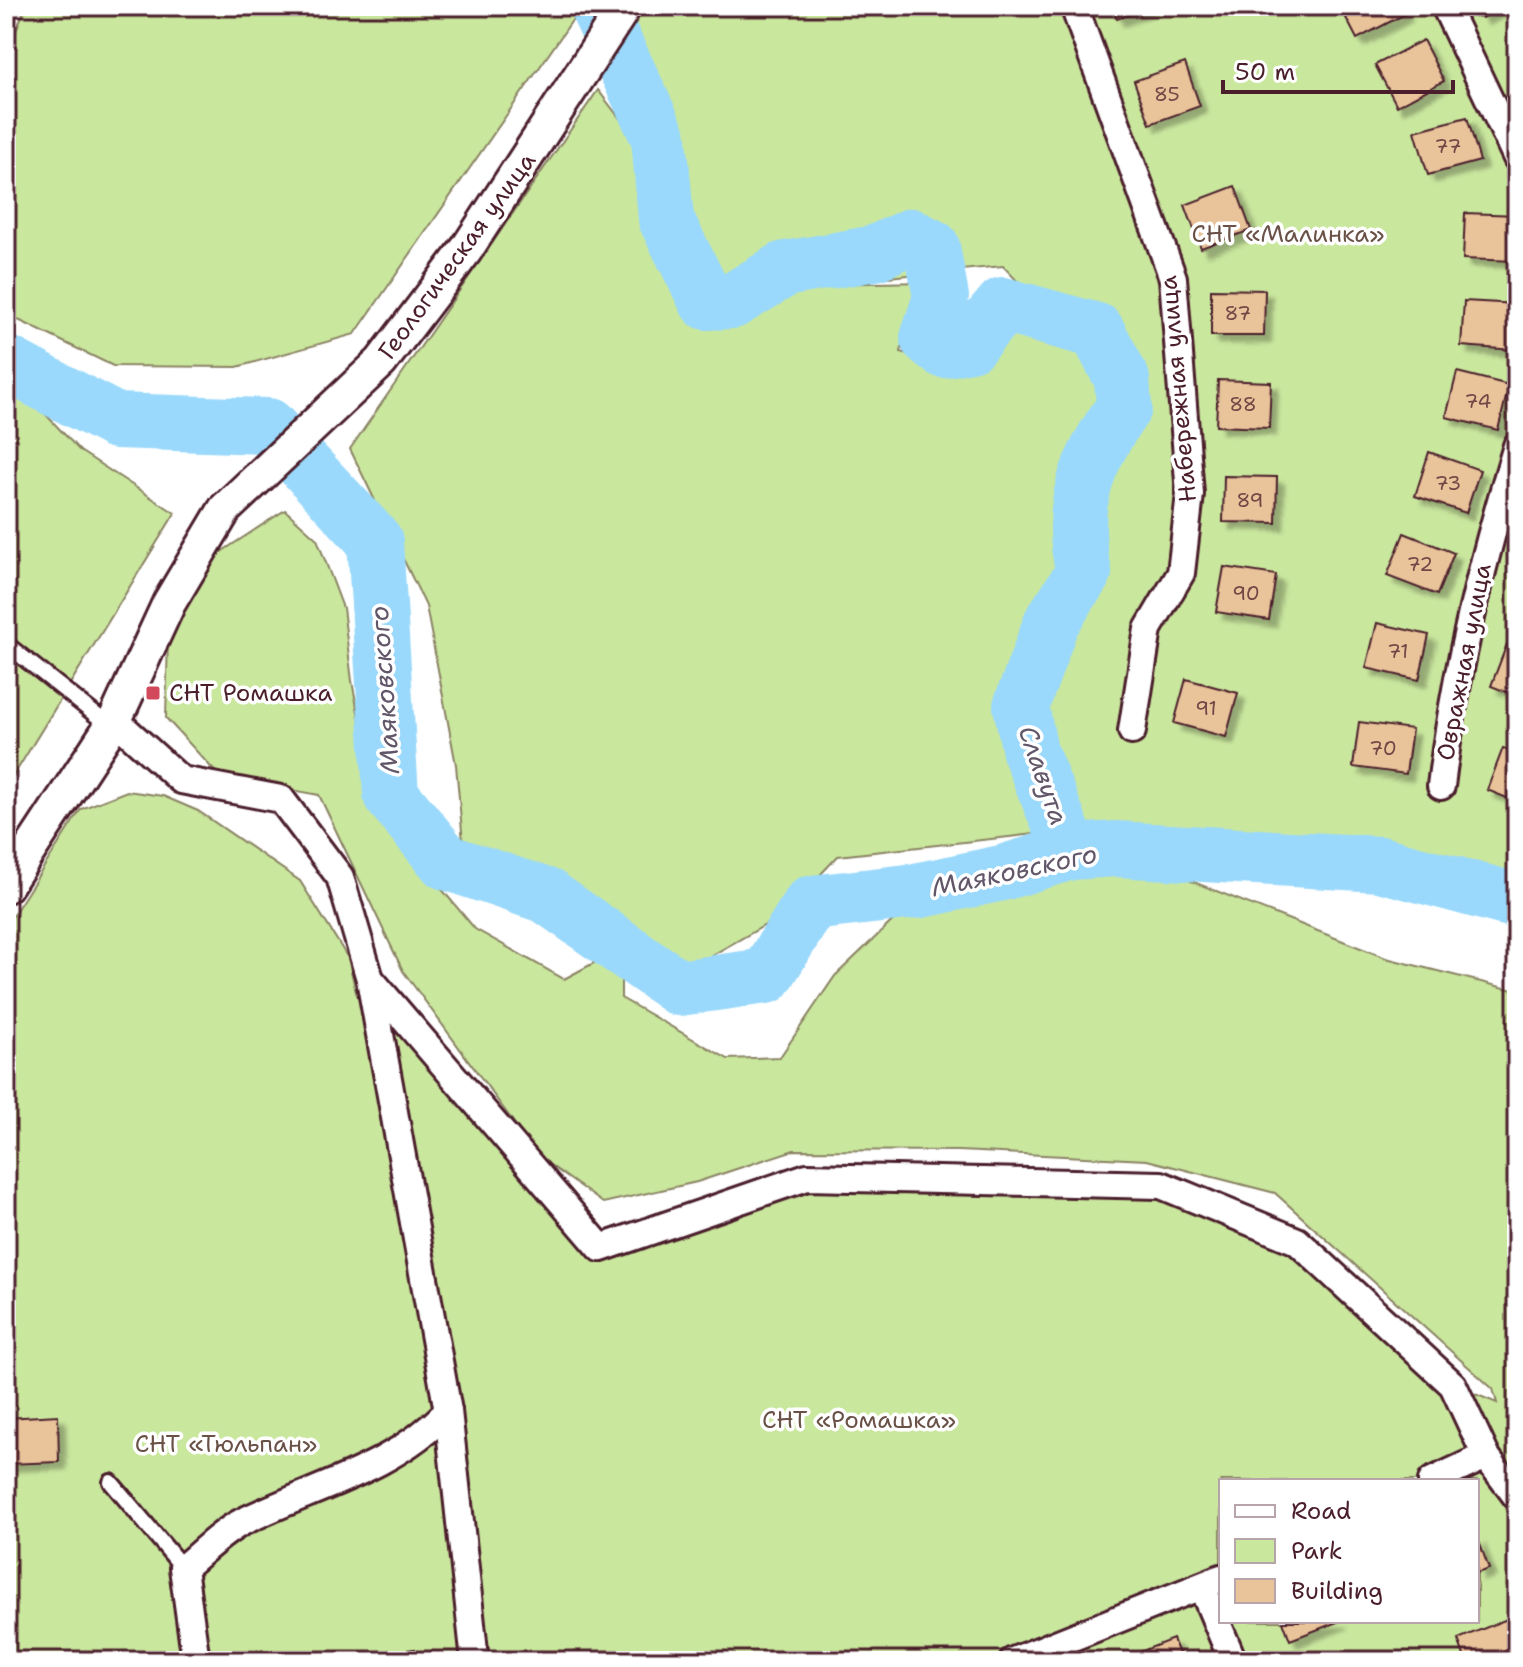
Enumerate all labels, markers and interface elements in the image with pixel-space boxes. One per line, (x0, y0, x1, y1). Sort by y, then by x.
scale bar (1223, 44, 1453, 94)
text: 50 m (1235, 56, 1295, 88)
house number: 85 (1154, 81, 1180, 107)
house number: 77 (1435, 133, 1461, 159)
street label: Геологическая улица (371, 146, 543, 366)
park label: СНТ «Малинка» (1191, 218, 1385, 250)
street label: Набережная улица (1152, 274, 1204, 504)
house number: 87 (1225, 300, 1251, 326)
house number: 74 (1464, 388, 1492, 414)
house number: 88 (1229, 391, 1257, 417)
house number: 73 (1435, 470, 1461, 496)
house number: 89 (1237, 487, 1264, 513)
house number: 72 (1407, 551, 1433, 577)
street label: Овражная улица (1429, 561, 1499, 763)
house number: 90 (1232, 580, 1260, 606)
water label: Маяковского (361, 605, 407, 775)
house number: 71 (1387, 638, 1409, 664)
place label: СНТ Ромашка (169, 677, 332, 709)
marker: СНТ Ромашка (144, 684, 162, 702)
house number: 91 (1195, 695, 1217, 721)
water label: Славута (1011, 721, 1077, 829)
house number: 70 (1369, 735, 1397, 761)
water label: Маяковского (928, 835, 1100, 905)
park label: СНТ «Ромашка» (762, 1404, 956, 1436)
park label: СНТ «Тюльпан» (135, 1428, 317, 1460)
legend (1219, 1479, 1479, 1623)
text: Road (1291, 1495, 1351, 1527)
text: Park (1291, 1535, 1343, 1567)
text: Building (1291, 1575, 1383, 1607)

